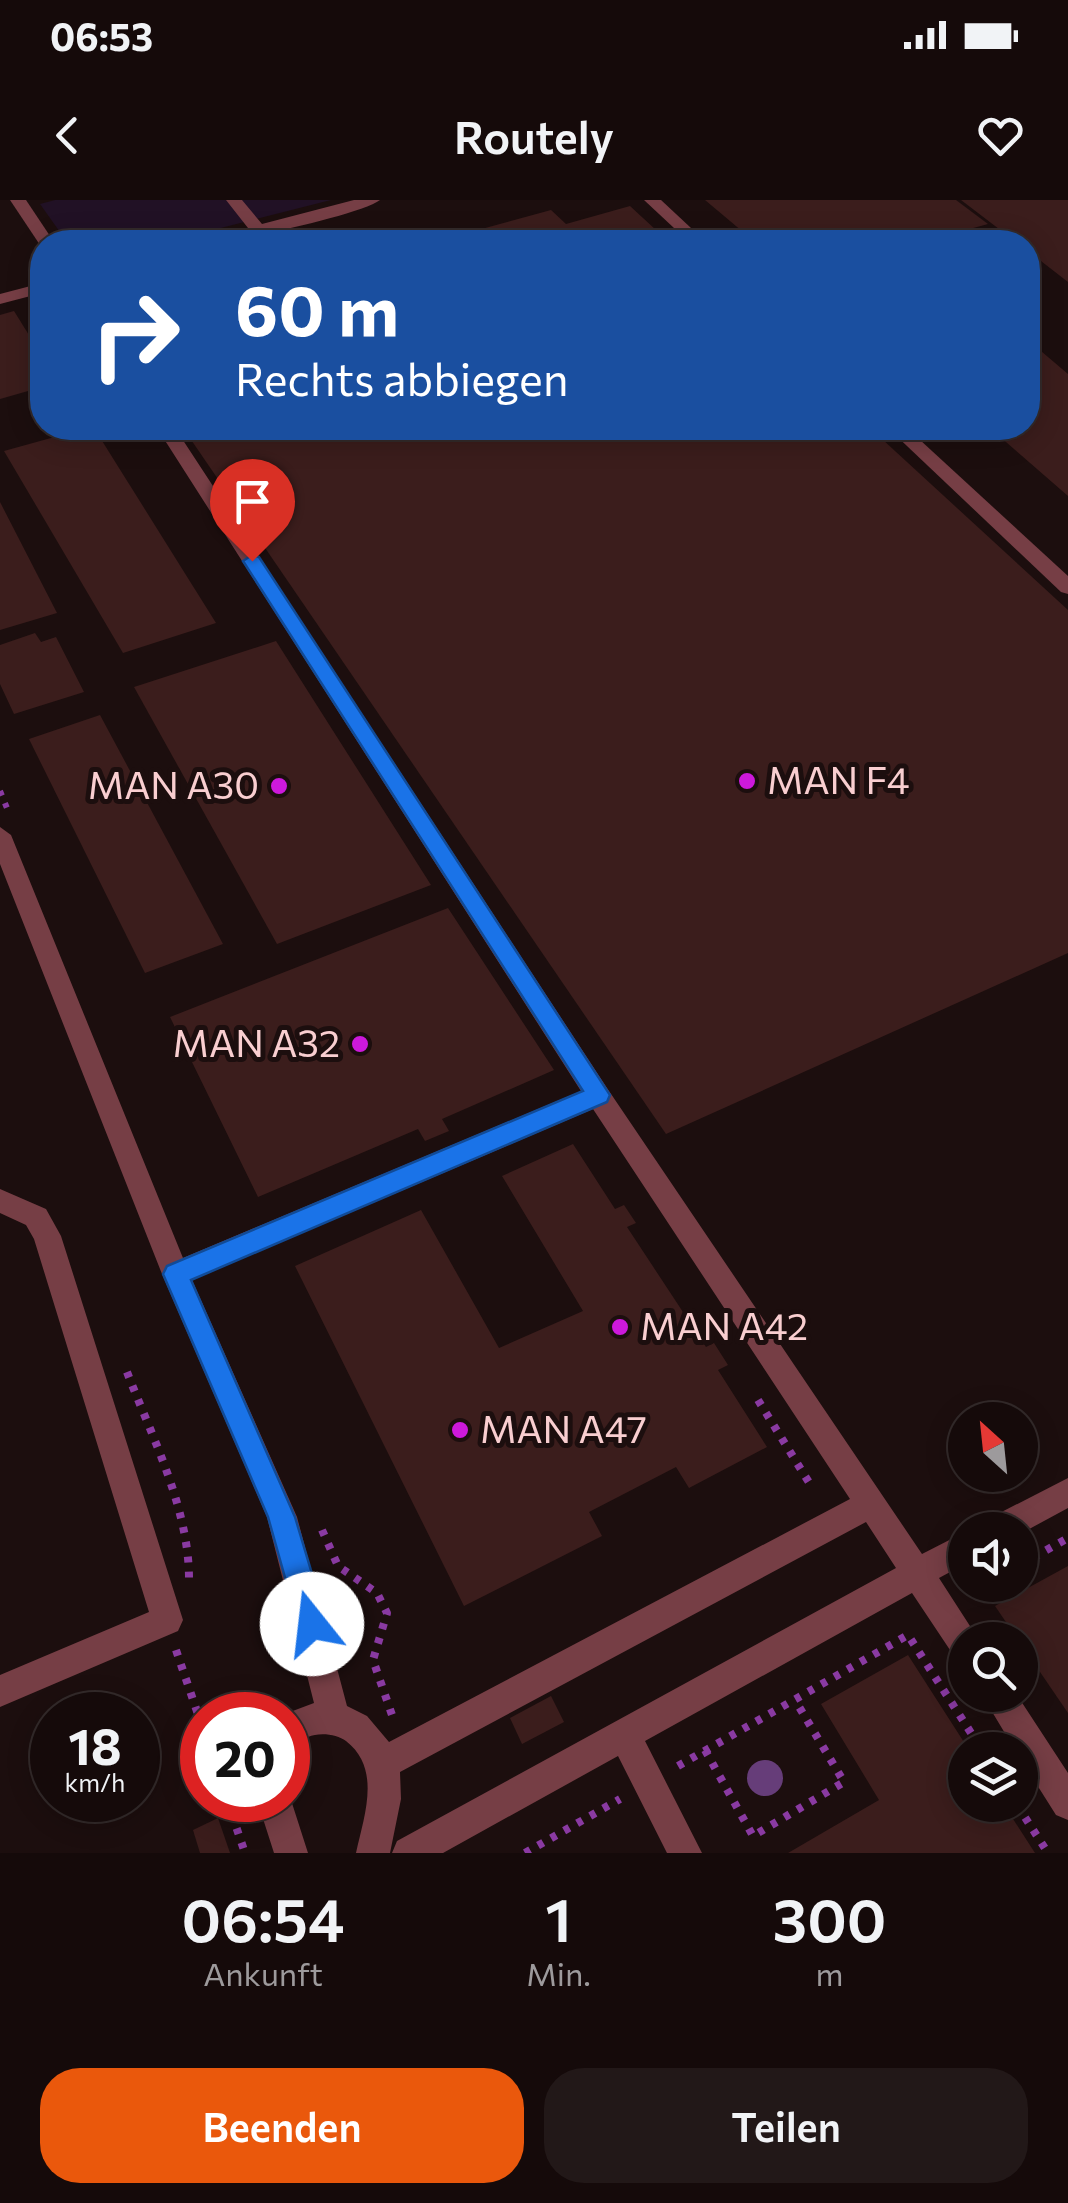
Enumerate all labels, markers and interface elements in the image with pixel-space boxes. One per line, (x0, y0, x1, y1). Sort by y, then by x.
text: 06:53 (50, 12, 153, 59)
icon: back (40, 108, 95, 163)
text: Routely (454, 108, 614, 163)
icon: heart (973, 108, 1028, 163)
text: 60 m (235, 265, 399, 350)
icon: right (70, 270, 200, 400)
text: Rechts abbiegen (235, 350, 569, 405)
pin (210, 459, 295, 562)
icon: arrive (225, 474, 280, 529)
place label: MAN F4 (767, 755, 910, 802)
place label: MAN A30 (88, 760, 259, 807)
marker: MAN F4 (736, 770, 758, 792)
marker: MAN A30 (268, 775, 290, 797)
place label: MAN A32 (173, 1018, 340, 1065)
marker: MAN A32 (349, 1033, 371, 1055)
place label: MAN A42 (640, 1301, 808, 1348)
marker: MAN A42 (609, 1316, 631, 1338)
north arrow (948, 1402, 1038, 1492)
map controls (948, 1402, 1038, 1822)
place label: MAN A47 (480, 1404, 647, 1451)
marker: MAN A47 (449, 1419, 471, 1441)
button: sound (948, 1512, 1038, 1602)
position arrow (260, 1572, 364, 1676)
button: search (948, 1622, 1038, 1712)
speed limit sign: 20 (180, 1692, 310, 1822)
text: 18 (68, 1714, 122, 1775)
button: layers (948, 1732, 1038, 1822)
text: km/h (65, 1767, 125, 1797)
text: 06:54 (182, 1881, 345, 1954)
text: 1 (545, 1881, 572, 1954)
text: 300 (772, 1881, 886, 1954)
text: Ankunft (203, 1953, 323, 1993)
text: Min. (526, 1953, 591, 1993)
text: m (815, 1953, 843, 1993)
button: Beenden (40, 2068, 524, 2183)
button: Teilen (544, 2068, 1028, 2183)

